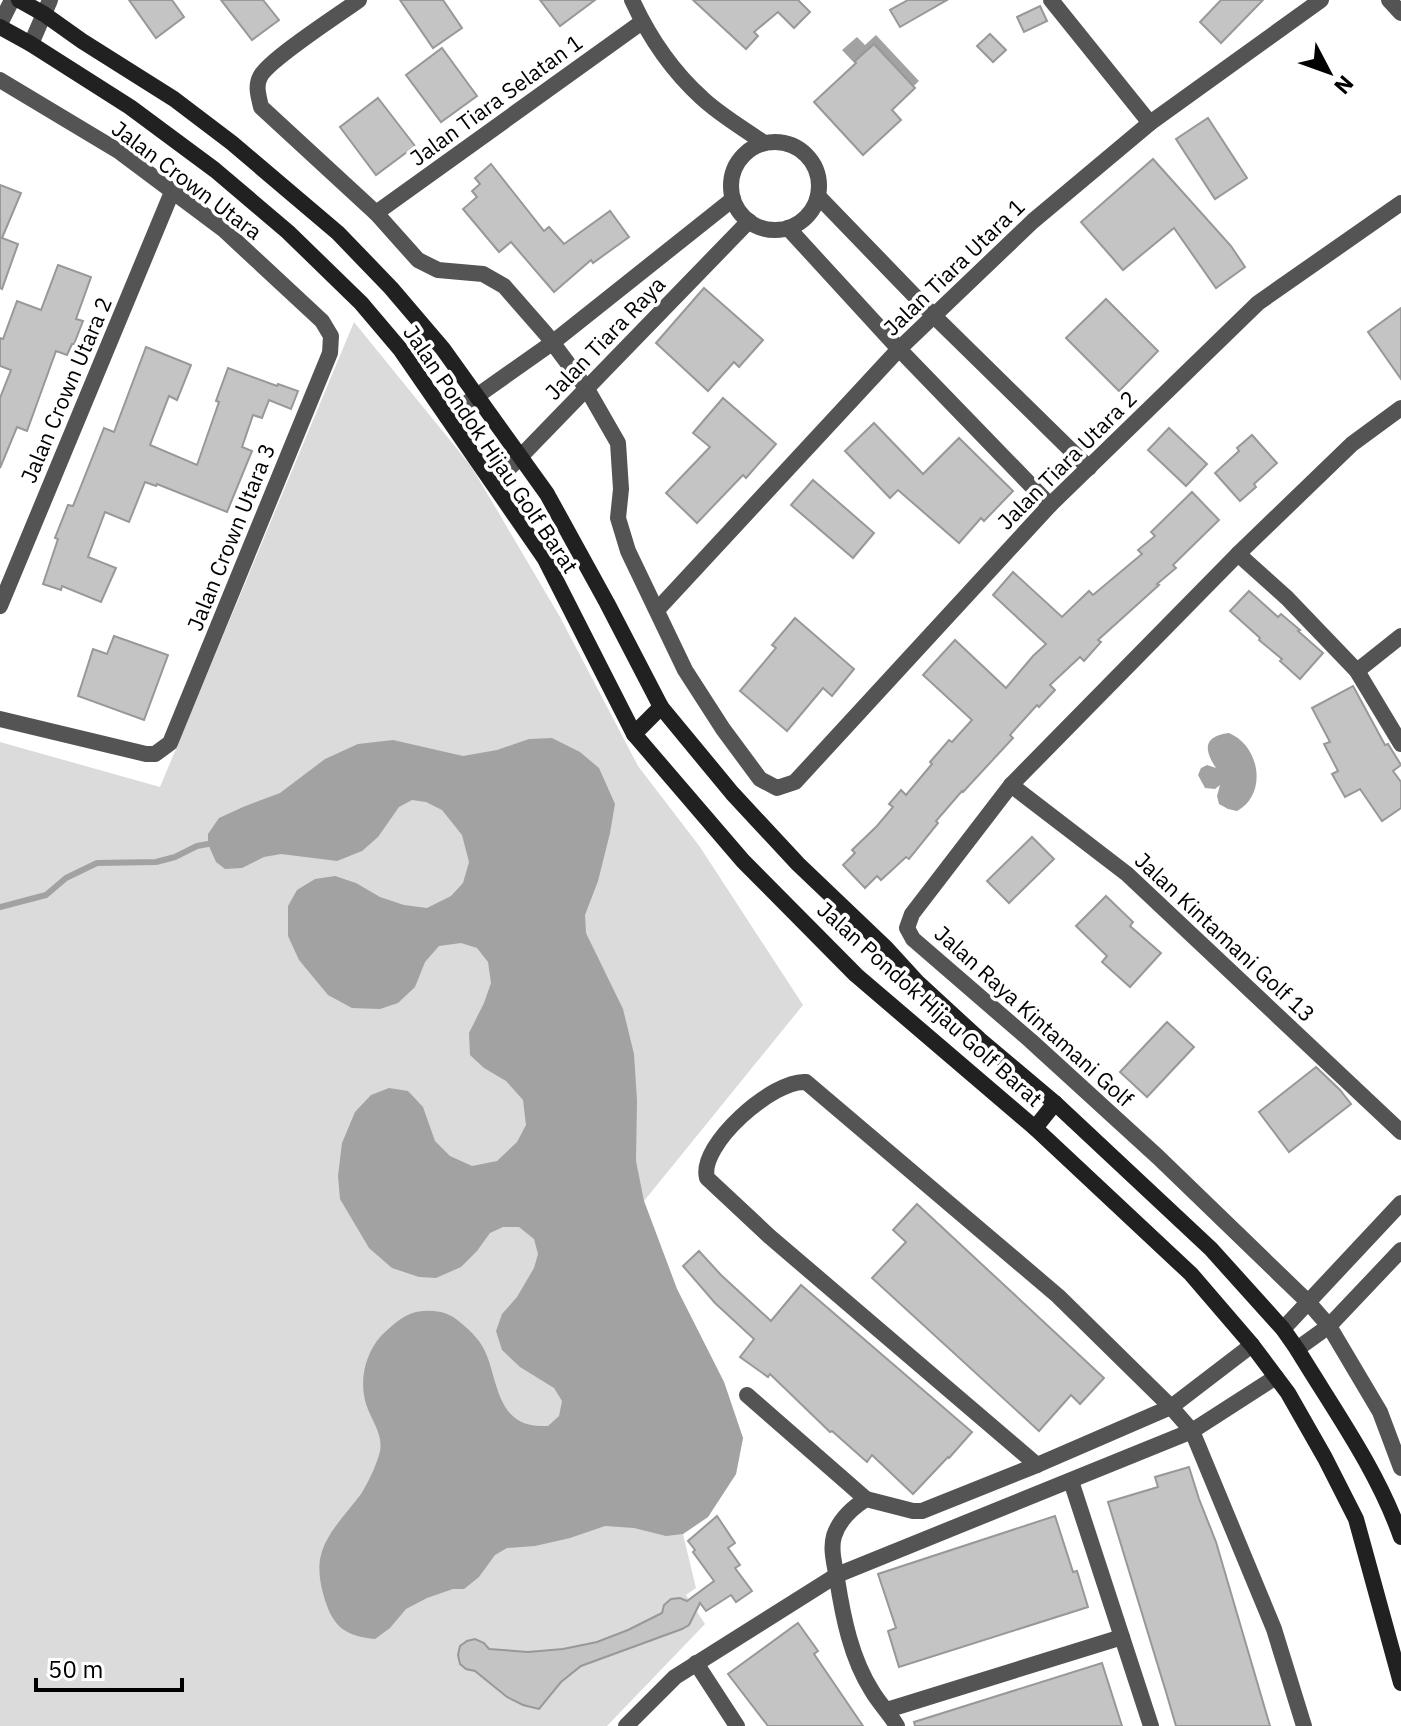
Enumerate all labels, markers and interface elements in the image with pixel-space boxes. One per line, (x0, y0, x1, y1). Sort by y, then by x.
street label: Jalan Tiara Selatan 1 (404, 27, 588, 172)
north arrow (1289, 32, 1369, 112)
text: N (1328, 70, 1361, 101)
street label: Jalan Crown Utara (106, 114, 268, 246)
street label: Jalan Tiara Utara 1 (877, 192, 1031, 342)
street label: Jalan Tiara Raya (538, 269, 671, 406)
street label: Jalan Crown Utara 2 (13, 292, 118, 487)
street label: Jalan Pondok Hijau Golf Barat (397, 319, 585, 578)
street label: Jalan Tiara Utara 2 (991, 384, 1143, 536)
street label: Jalan Crown Utara 3 (180, 439, 281, 635)
street label: Jalan Kintamani Golf 13 (1129, 845, 1322, 1028)
street label: Jalan Pondok Hijau Golf Barat (812, 895, 1049, 1113)
street label: Jalan Raya Kintamani Golf (929, 919, 1140, 1113)
scale bar (36, 1642, 182, 1692)
text: 50 m (48, 1653, 103, 1685)

